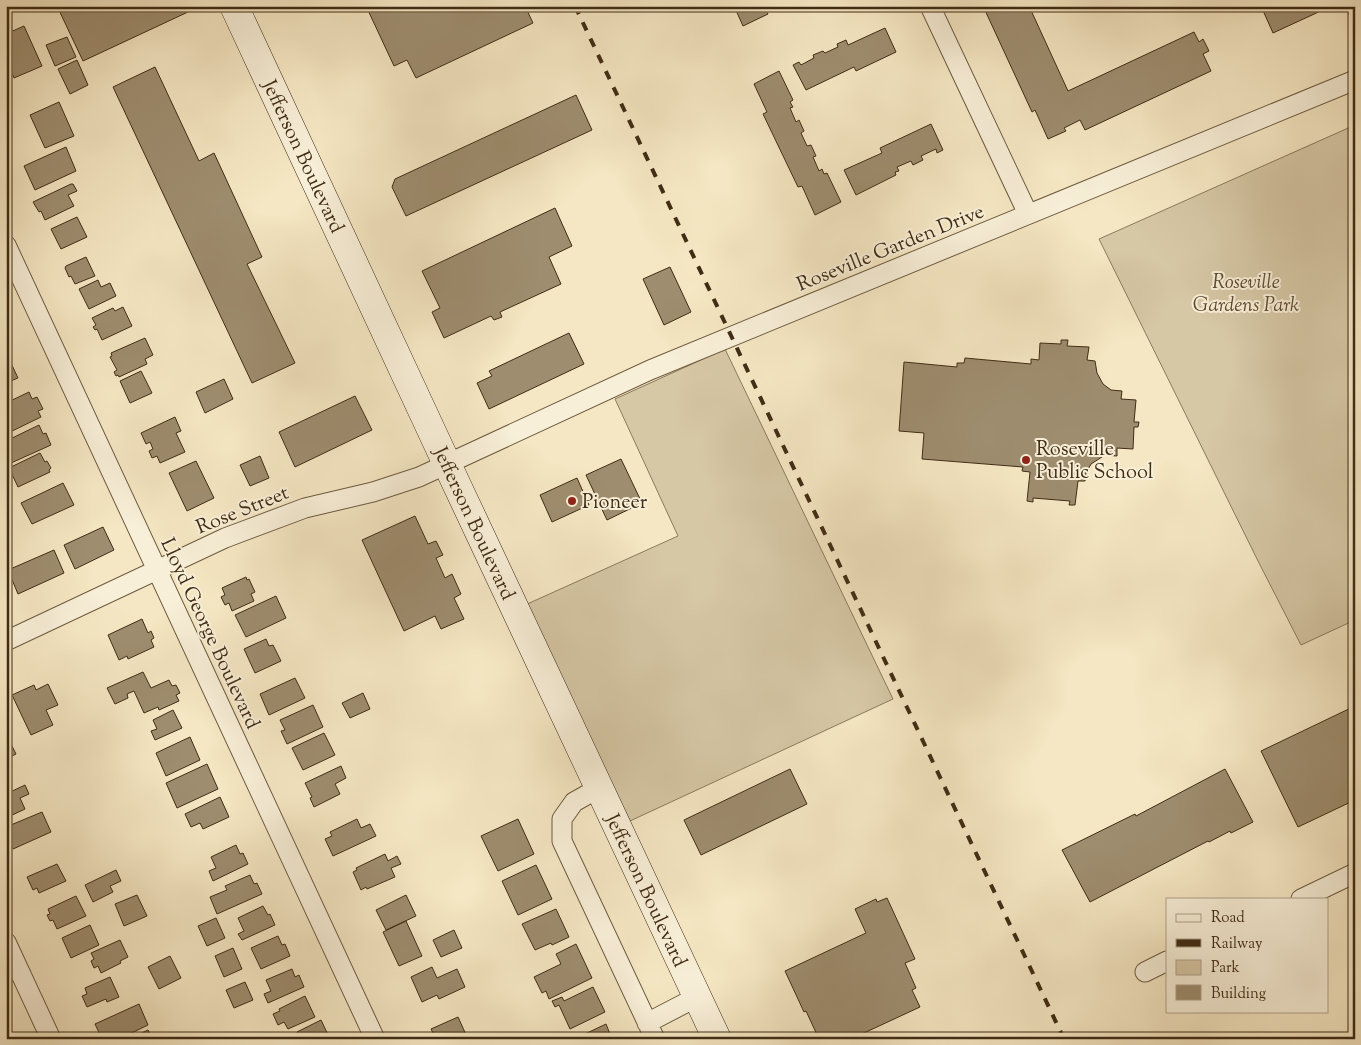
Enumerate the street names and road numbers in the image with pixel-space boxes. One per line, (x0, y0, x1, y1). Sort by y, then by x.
street label: Jefferson Boulevard (253, 75, 350, 239)
street label: Roseville Garden Drive (793, 198, 989, 300)
street label: Jefferson Boulevard (424, 442, 521, 606)
street label: Rose Street (192, 479, 294, 543)
street label: Lloyd George Boulevard (152, 534, 266, 734)
street label: Jefferson Boulevard (596, 809, 693, 973)

